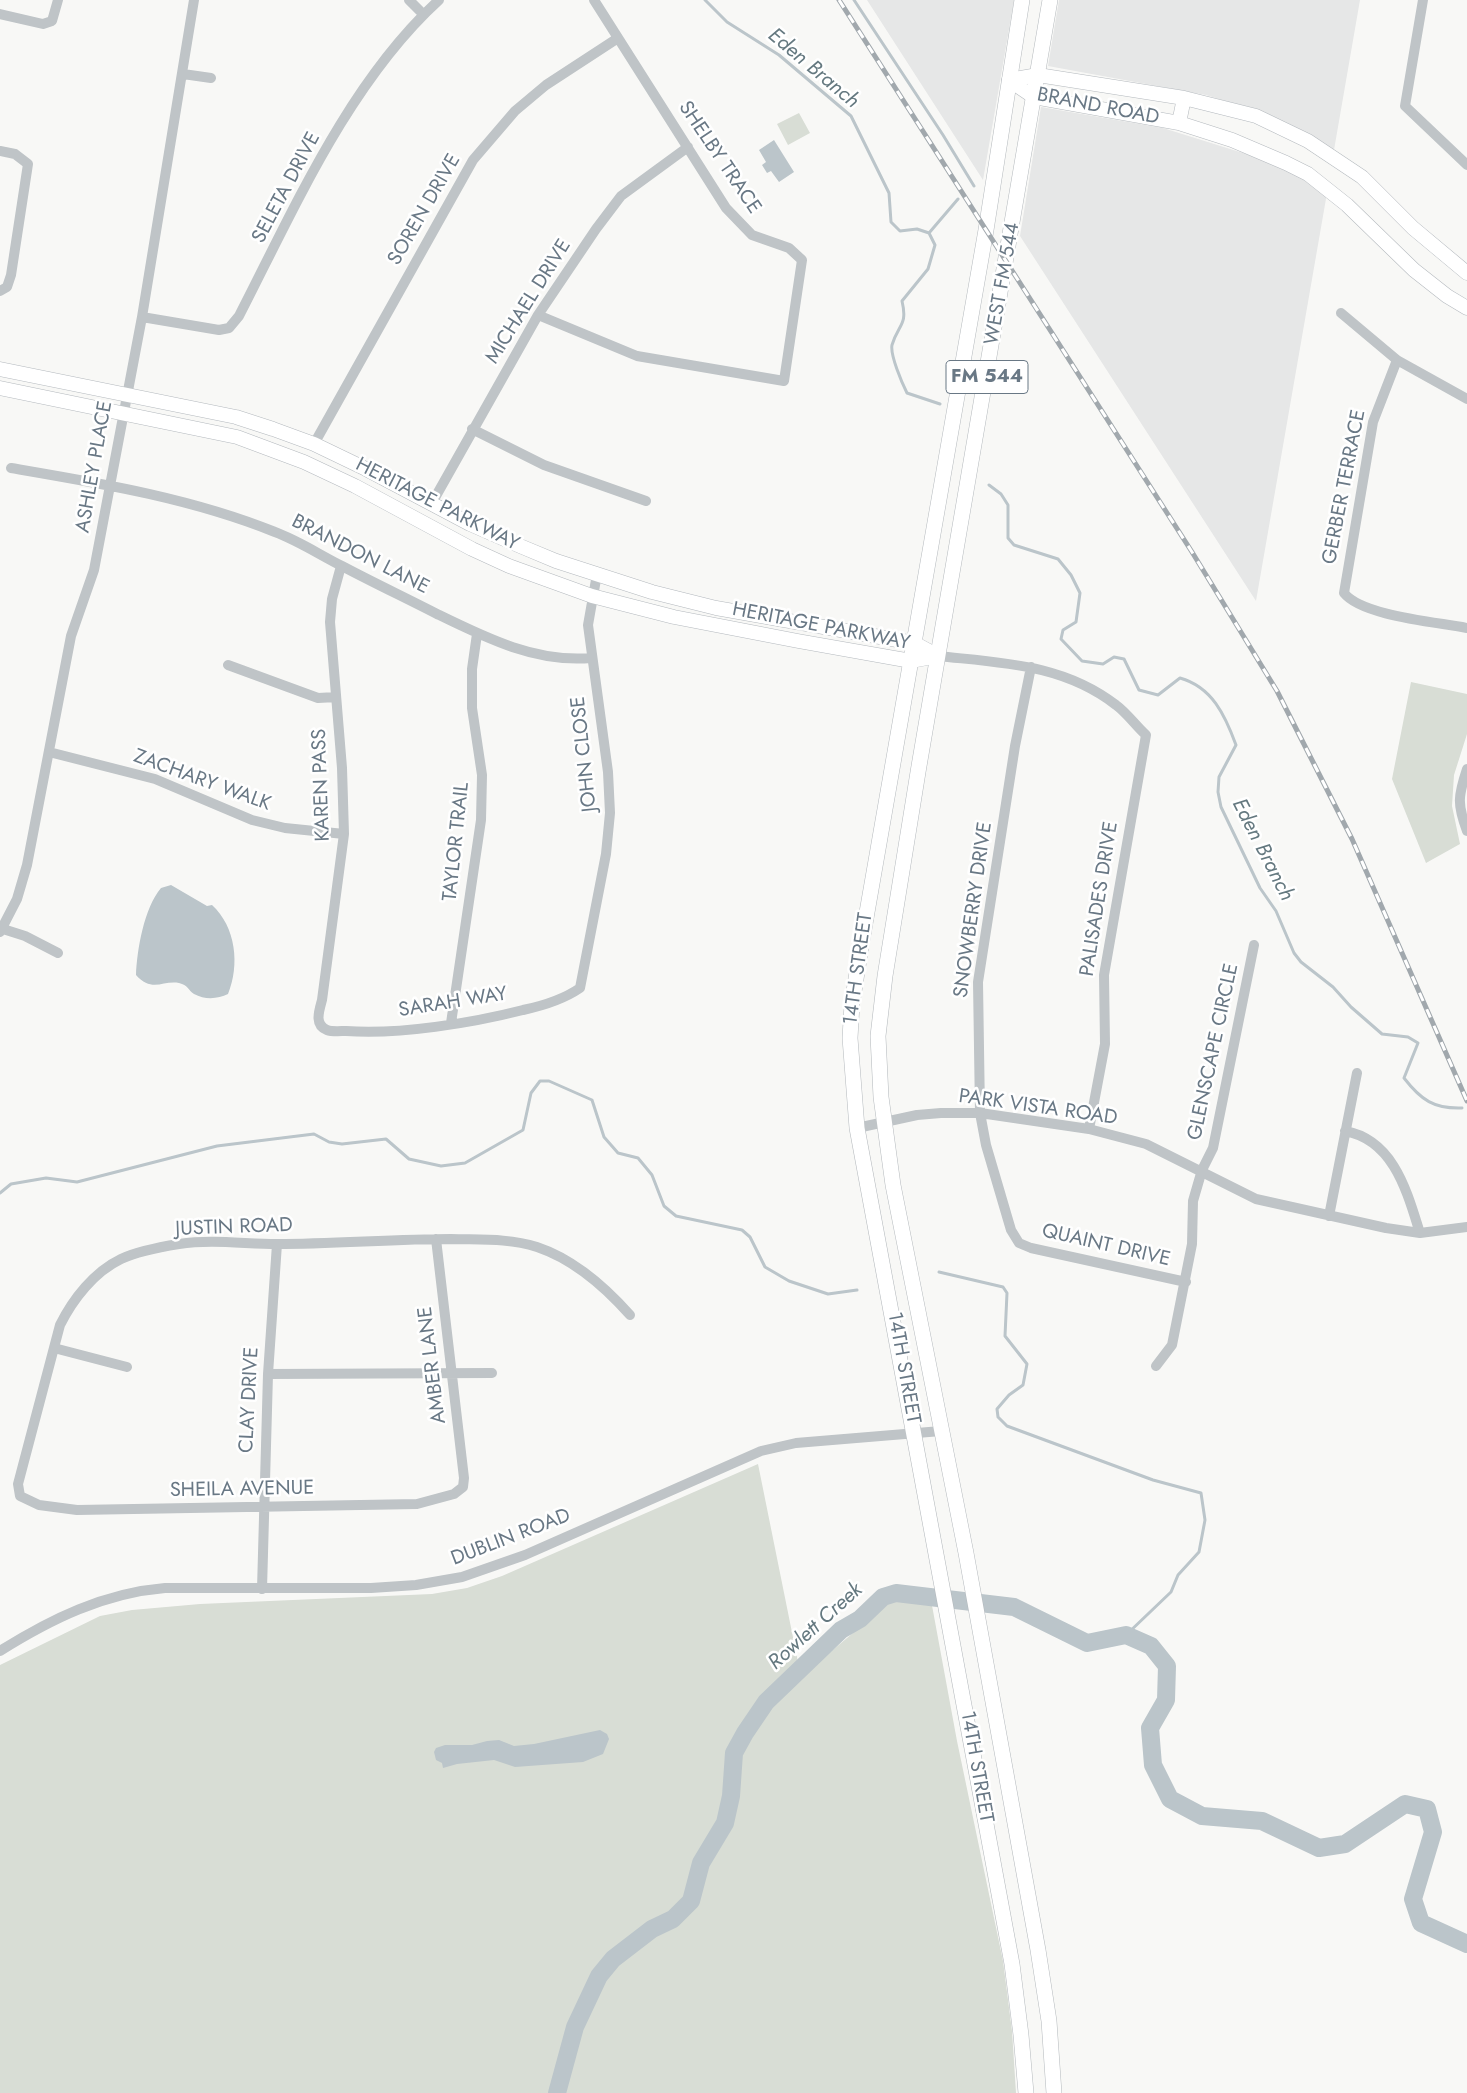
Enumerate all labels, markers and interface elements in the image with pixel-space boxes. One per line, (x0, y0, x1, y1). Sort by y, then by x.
water label: Eden Branch (762, 24, 864, 114)
street label: BRAND ROAD (1035, 83, 1161, 131)
street label: SHELBY TRACE (672, 97, 766, 219)
street label: SELETA DRIVE (248, 128, 326, 248)
street label: SOREN DRIVE (384, 150, 466, 270)
street label: WEST FM 544 (980, 221, 1026, 347)
street label: MICHAEL DRIVE (481, 235, 577, 369)
road number: FM 544 (946, 361, 1028, 394)
street label: ASHLEY PLACE (72, 399, 118, 535)
street label: GERBER TERRACE (1318, 408, 1372, 566)
street label: HERITAGE PARKWAY (351, 453, 523, 557)
street label: BRANDON LANE (287, 510, 433, 600)
street label: HERITAGE PARKWAY (730, 598, 912, 656)
street label: JOHN CLOSE (567, 695, 603, 813)
street label: KAREN PASS (308, 728, 336, 842)
street label: ZACHARY WALK (130, 745, 274, 817)
street label: TAYLOR TRAIL (439, 781, 475, 903)
water label: Eden Branch (1225, 795, 1299, 905)
street label: PALISADES DRIVE (1076, 820, 1124, 978)
street label: SNOWBERRY DRIVE (950, 821, 998, 999)
street label: 14TH STREET (839, 911, 879, 1027)
street label: GLENSCAPE CIRCLE (1184, 961, 1244, 1143)
street label: SARAH WAY (397, 983, 509, 1023)
street label: PARK VISTA ROAD (957, 1085, 1119, 1131)
street label: JUSTIN ROAD (175, 1214, 293, 1242)
street label: QUAINT DRIVE (1039, 1220, 1173, 1272)
street label: AMBER LANE (414, 1305, 452, 1425)
street label: 14TH STREET (881, 1310, 925, 1426)
street label: CLAY DRIVE (235, 1346, 265, 1454)
street label: SHEILA AVENUE (170, 1477, 314, 1503)
street label: DUBLIN ROAD (448, 1504, 574, 1572)
water label: Rowlett Creek (764, 1578, 868, 1676)
street label: 14TH STREET (954, 1709, 998, 1825)

